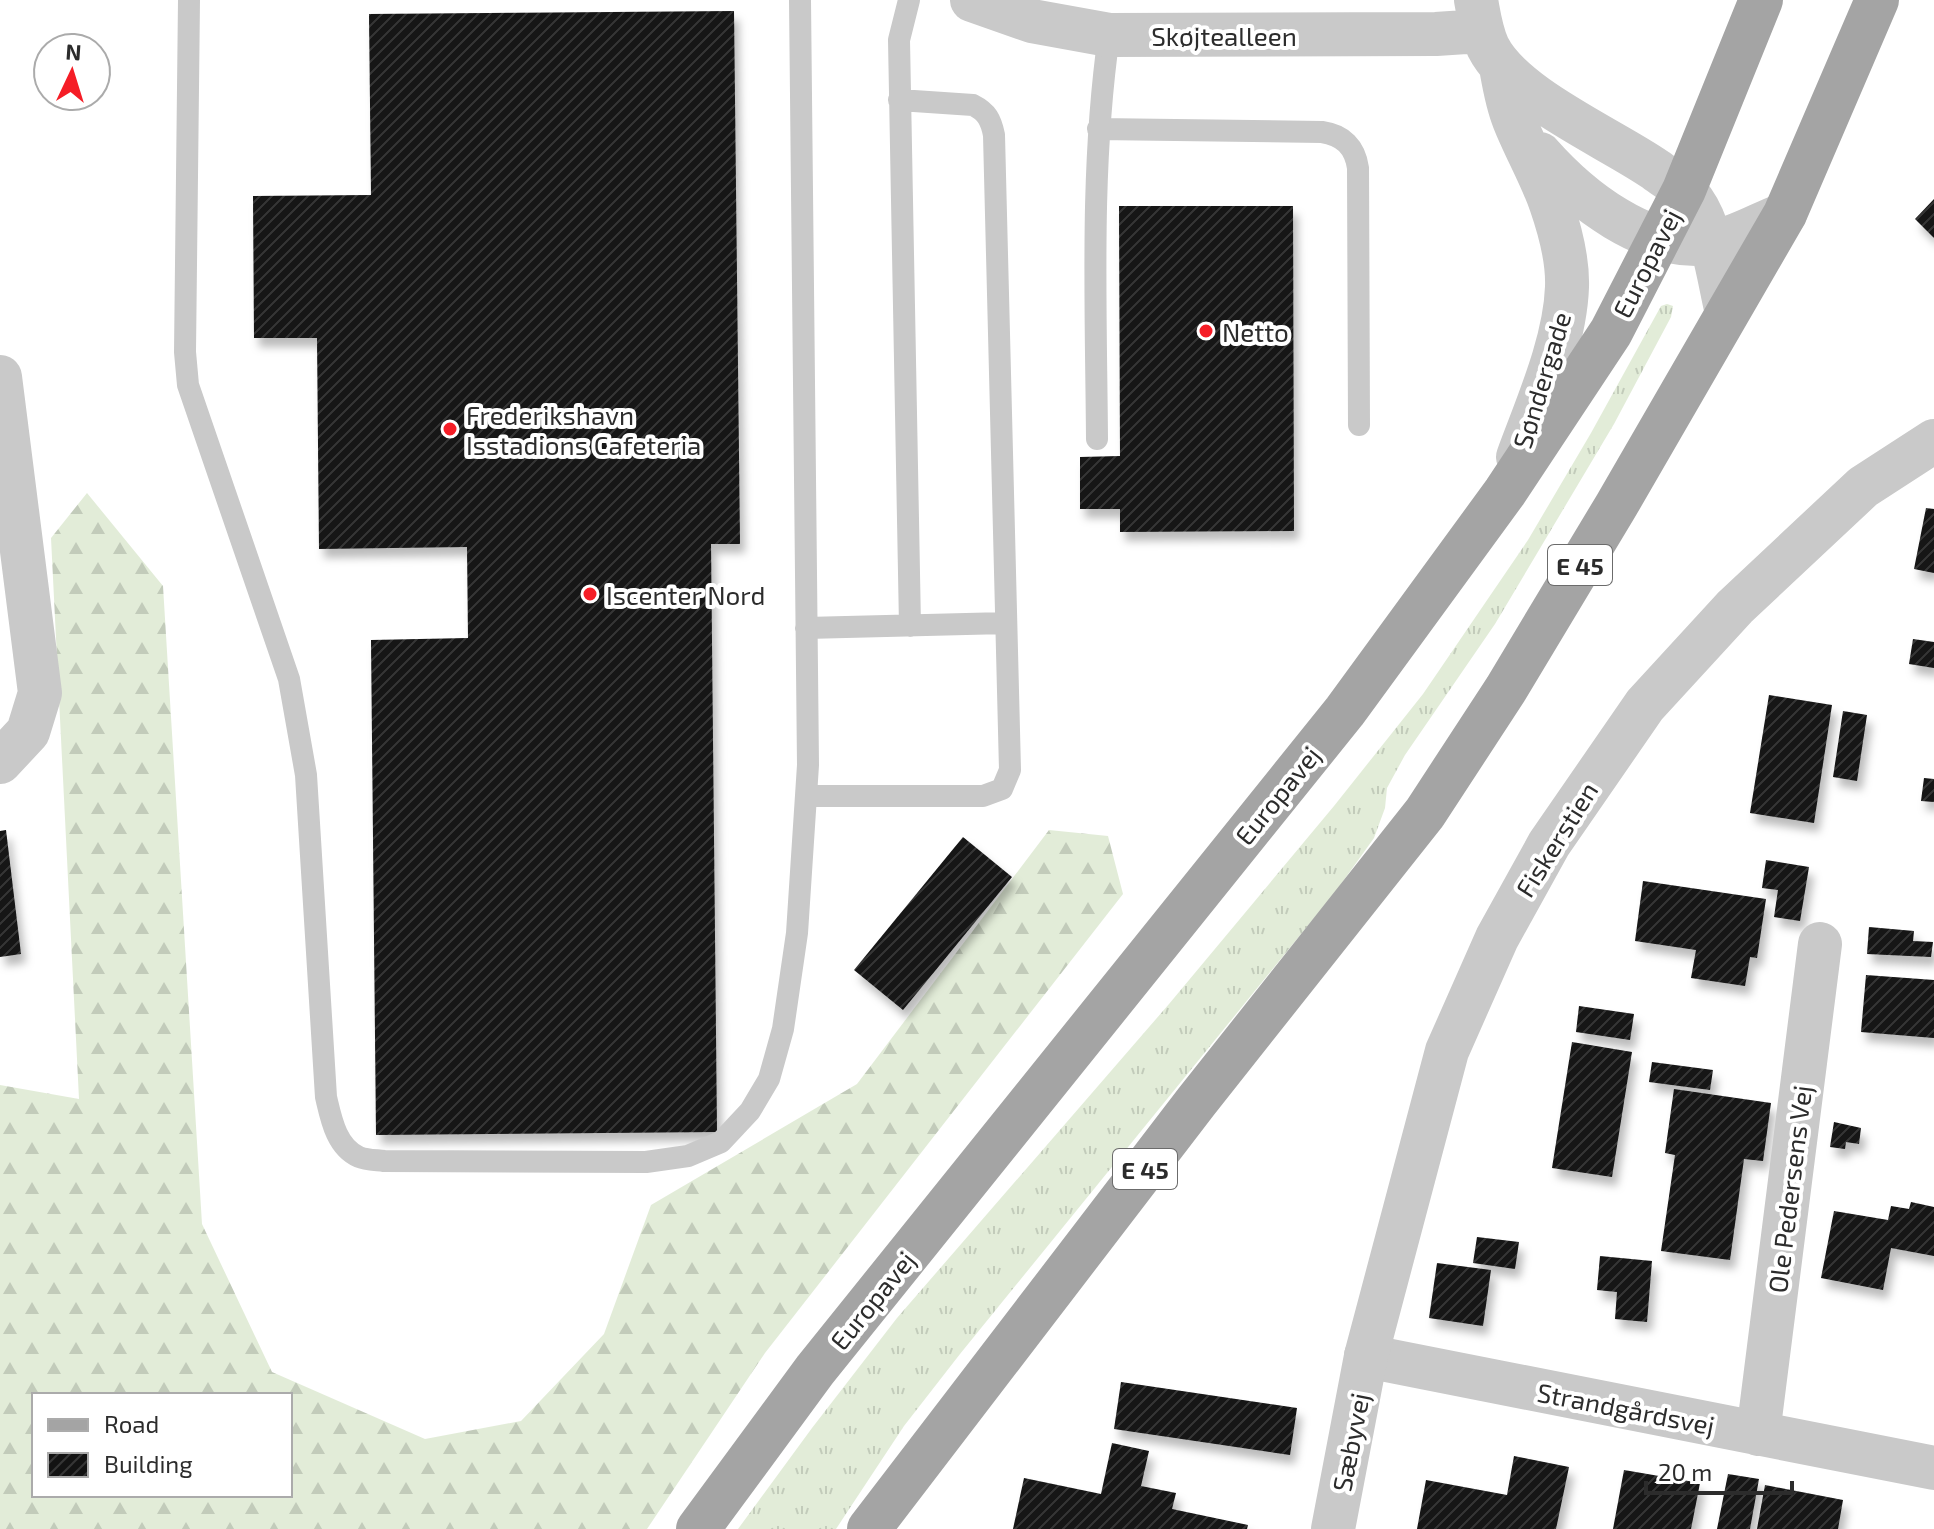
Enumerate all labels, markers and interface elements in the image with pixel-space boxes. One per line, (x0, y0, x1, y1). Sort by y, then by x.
street label: Skøjtealleen (1151, 20, 1297, 51)
north arrow (32, 32, 112, 112)
text: N (65, 38, 82, 65)
street label: Europavej (1605, 204, 1687, 322)
street label: Søndergade (1506, 308, 1576, 452)
place label: Netto (1222, 316, 1289, 347)
marker: Netto (1197, 322, 1215, 340)
place label: Frederikshavn Isstadions Cafeteria (466, 399, 701, 460)
marker: Frederikshavn Isstadions Cafeteria (441, 420, 459, 438)
road number: E 45 (1548, 545, 1612, 585)
place label: Iscenter Nord (606, 579, 765, 610)
marker: Iscenter Nord (581, 585, 599, 603)
street label: Europavej (1228, 740, 1326, 850)
street label: Fiskerstien (1509, 776, 1603, 902)
street label: Ole Pedersens Vej (1761, 1083, 1817, 1295)
road number: E 45 (1113, 1149, 1177, 1189)
street label: Europavej (823, 1245, 921, 1355)
street label: Strandgårdsvej (1535, 1376, 1717, 1440)
street label: Sæbyvej (1325, 1390, 1375, 1494)
legend (32, 1393, 292, 1497)
text: Road (104, 1409, 159, 1438)
scale bar (1646, 1445, 1792, 1495)
text: Building (104, 1449, 193, 1478)
text: 20 m (1658, 1457, 1712, 1486)

